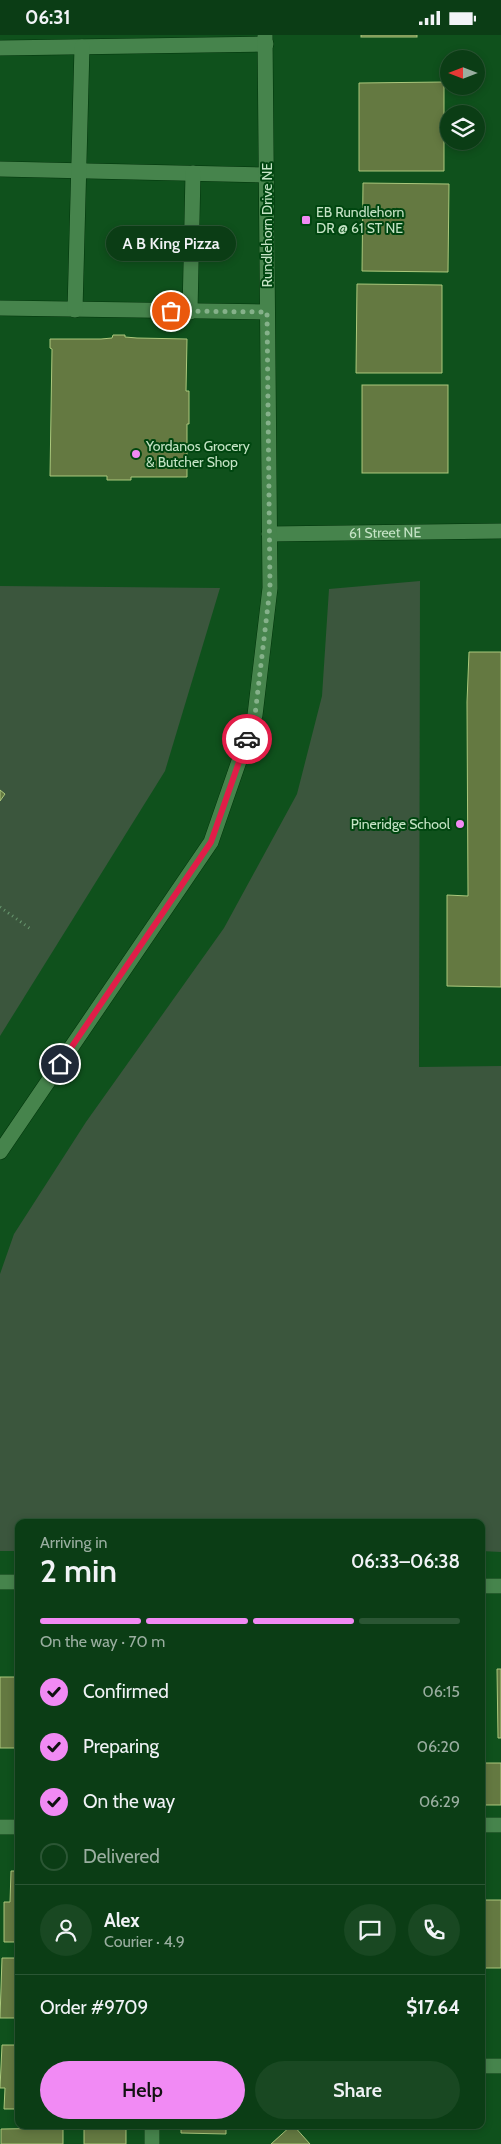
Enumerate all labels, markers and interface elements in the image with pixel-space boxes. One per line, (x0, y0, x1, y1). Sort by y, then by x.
text: 06:31 (25, 6, 71, 29)
north arrow (440, 50, 485, 95)
map controls (440, 50, 485, 150)
button: layers (440, 105, 485, 150)
street label: Rundlehorn Drive NE (258, 163, 276, 287)
place label: EB Rundlehorn DR @ 61 ST NE (316, 203, 405, 237)
marker: EB Rundlehorn DR @ 61 ST NE (300, 214, 312, 226)
callout: A B King Pizza (106, 226, 236, 261)
text: A B King Pizza (122, 234, 220, 253)
pin (150, 290, 192, 332)
icon: bag (157, 297, 185, 325)
place label: Yordanos Grocery & Butcher Shop (145, 437, 250, 471)
marker: Yordanos Grocery & Butcher Shop (130, 448, 142, 460)
street label: 61 Street NE (349, 523, 422, 542)
courier (222, 714, 272, 764)
icon: car (233, 725, 261, 753)
place label: Pineridge School (351, 815, 451, 833)
marker: Pineridge School (454, 818, 466, 830)
pin (39, 1043, 81, 1085)
icon: home (46, 1050, 74, 1078)
text: Arriving in (40, 1533, 107, 1552)
text: 06:33–06:38 (351, 1550, 460, 1573)
text: 2 min (40, 1551, 117, 1590)
text: On the way · 70 m (40, 1632, 165, 1651)
icon: check (40, 1678, 68, 1706)
text: Confirmed (83, 1680, 169, 1703)
text: 06:15 (423, 1682, 460, 1701)
icon: check (40, 1733, 68, 1761)
text: Preparing (83, 1735, 159, 1758)
text: 06:20 (417, 1737, 460, 1756)
icon: check (40, 1788, 68, 1816)
text: On the way (83, 1790, 175, 1813)
text: 06:29 (419, 1792, 460, 1811)
text: Delivered (83, 1845, 160, 1868)
button: person (40, 1904, 92, 1956)
button: chat (344, 1904, 396, 1956)
button: phone (408, 1904, 460, 1956)
text: Alex (104, 1909, 140, 1932)
text: Courier · 4.9 (104, 1932, 185, 1951)
text: Order #9709 (40, 1996, 148, 2019)
text: $17.64 (406, 1996, 460, 2019)
button: Help (40, 2061, 245, 2119)
button: Share (255, 2061, 460, 2119)

